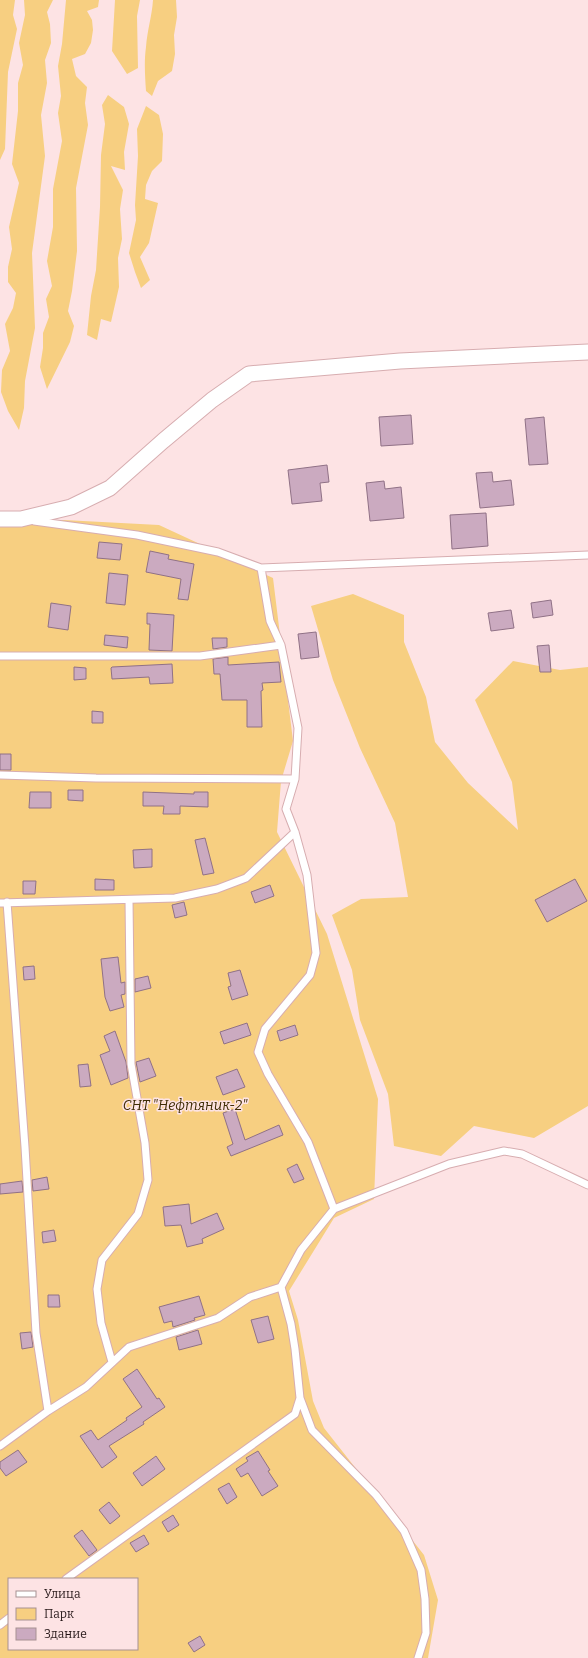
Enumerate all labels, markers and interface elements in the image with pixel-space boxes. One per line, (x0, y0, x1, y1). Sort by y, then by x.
park label: СНТ "Нефтяник-2" (123, 1097, 248, 1114)
legend (8, 1578, 138, 1650)
text: Улица (44, 1587, 81, 1601)
text: Парк (44, 1607, 74, 1621)
text: Здание (44, 1627, 87, 1641)

